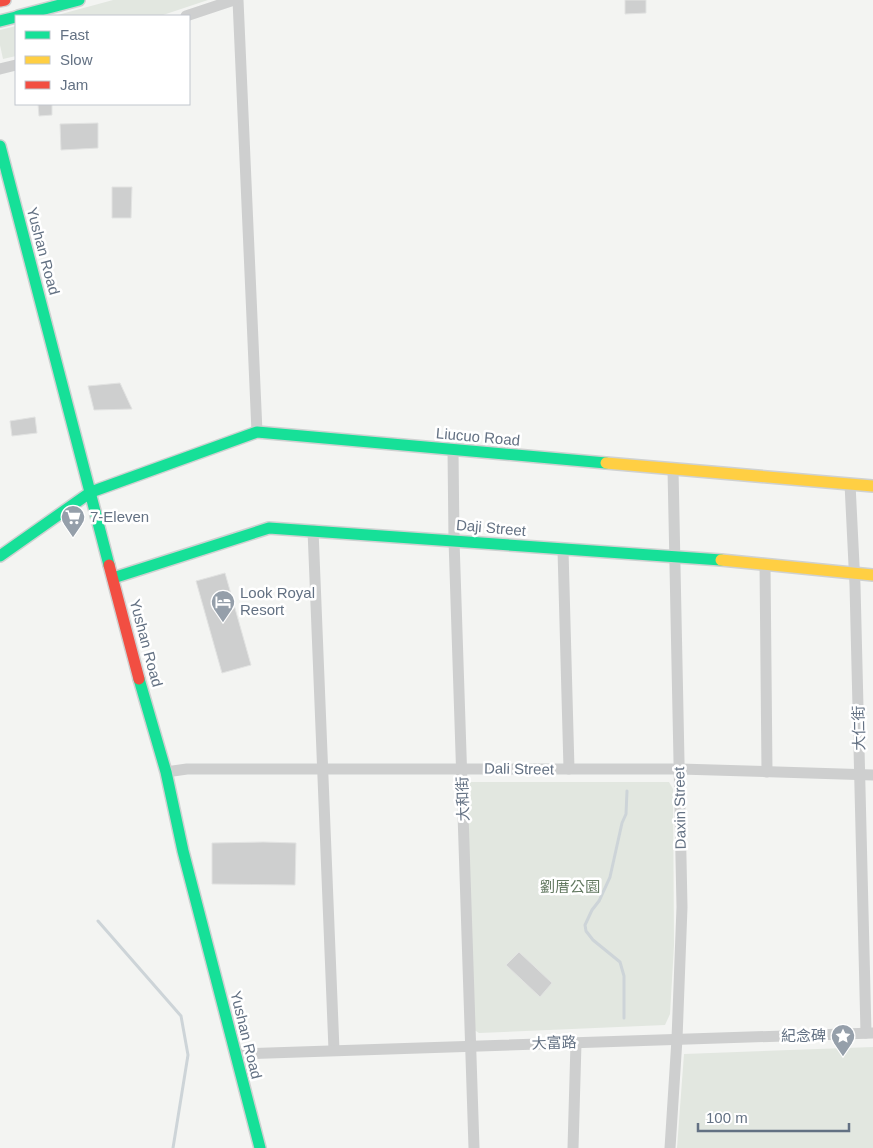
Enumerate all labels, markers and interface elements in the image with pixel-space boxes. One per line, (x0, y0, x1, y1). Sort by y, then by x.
legend (15, 15, 190, 105)
text: Fast (60, 26, 90, 43)
text: Slow (60, 51, 93, 68)
text: Jam (60, 76, 88, 93)
street label: Yushan Road (24, 205, 63, 297)
street label: Liucuo Road (435, 424, 521, 449)
supermarket icon: 7-Eleven (60, 504, 86, 538)
place label: 7-Eleven (90, 508, 149, 525)
street label: Daji Street (455, 516, 527, 539)
place label: Look Royal Resort (240, 584, 315, 618)
hotel icon: Look Royal Resort (210, 589, 236, 623)
street label: Yushan Road (127, 597, 166, 689)
street label: 大仁街 (850, 705, 867, 751)
street label: Dali Street (484, 759, 555, 778)
street label: Daxin Street (670, 766, 689, 849)
street label: 大和街 (453, 776, 472, 822)
park label: 劉厝公園 (540, 878, 600, 895)
street label: Yushan Road (227, 989, 266, 1081)
place icon: 紀念碑 (830, 1023, 856, 1057)
place label: 紀念碑 (781, 1027, 826, 1044)
street label: 大富路 (531, 1033, 577, 1052)
scale bar (698, 1100, 849, 1132)
text: 100 m (706, 1109, 748, 1126)

